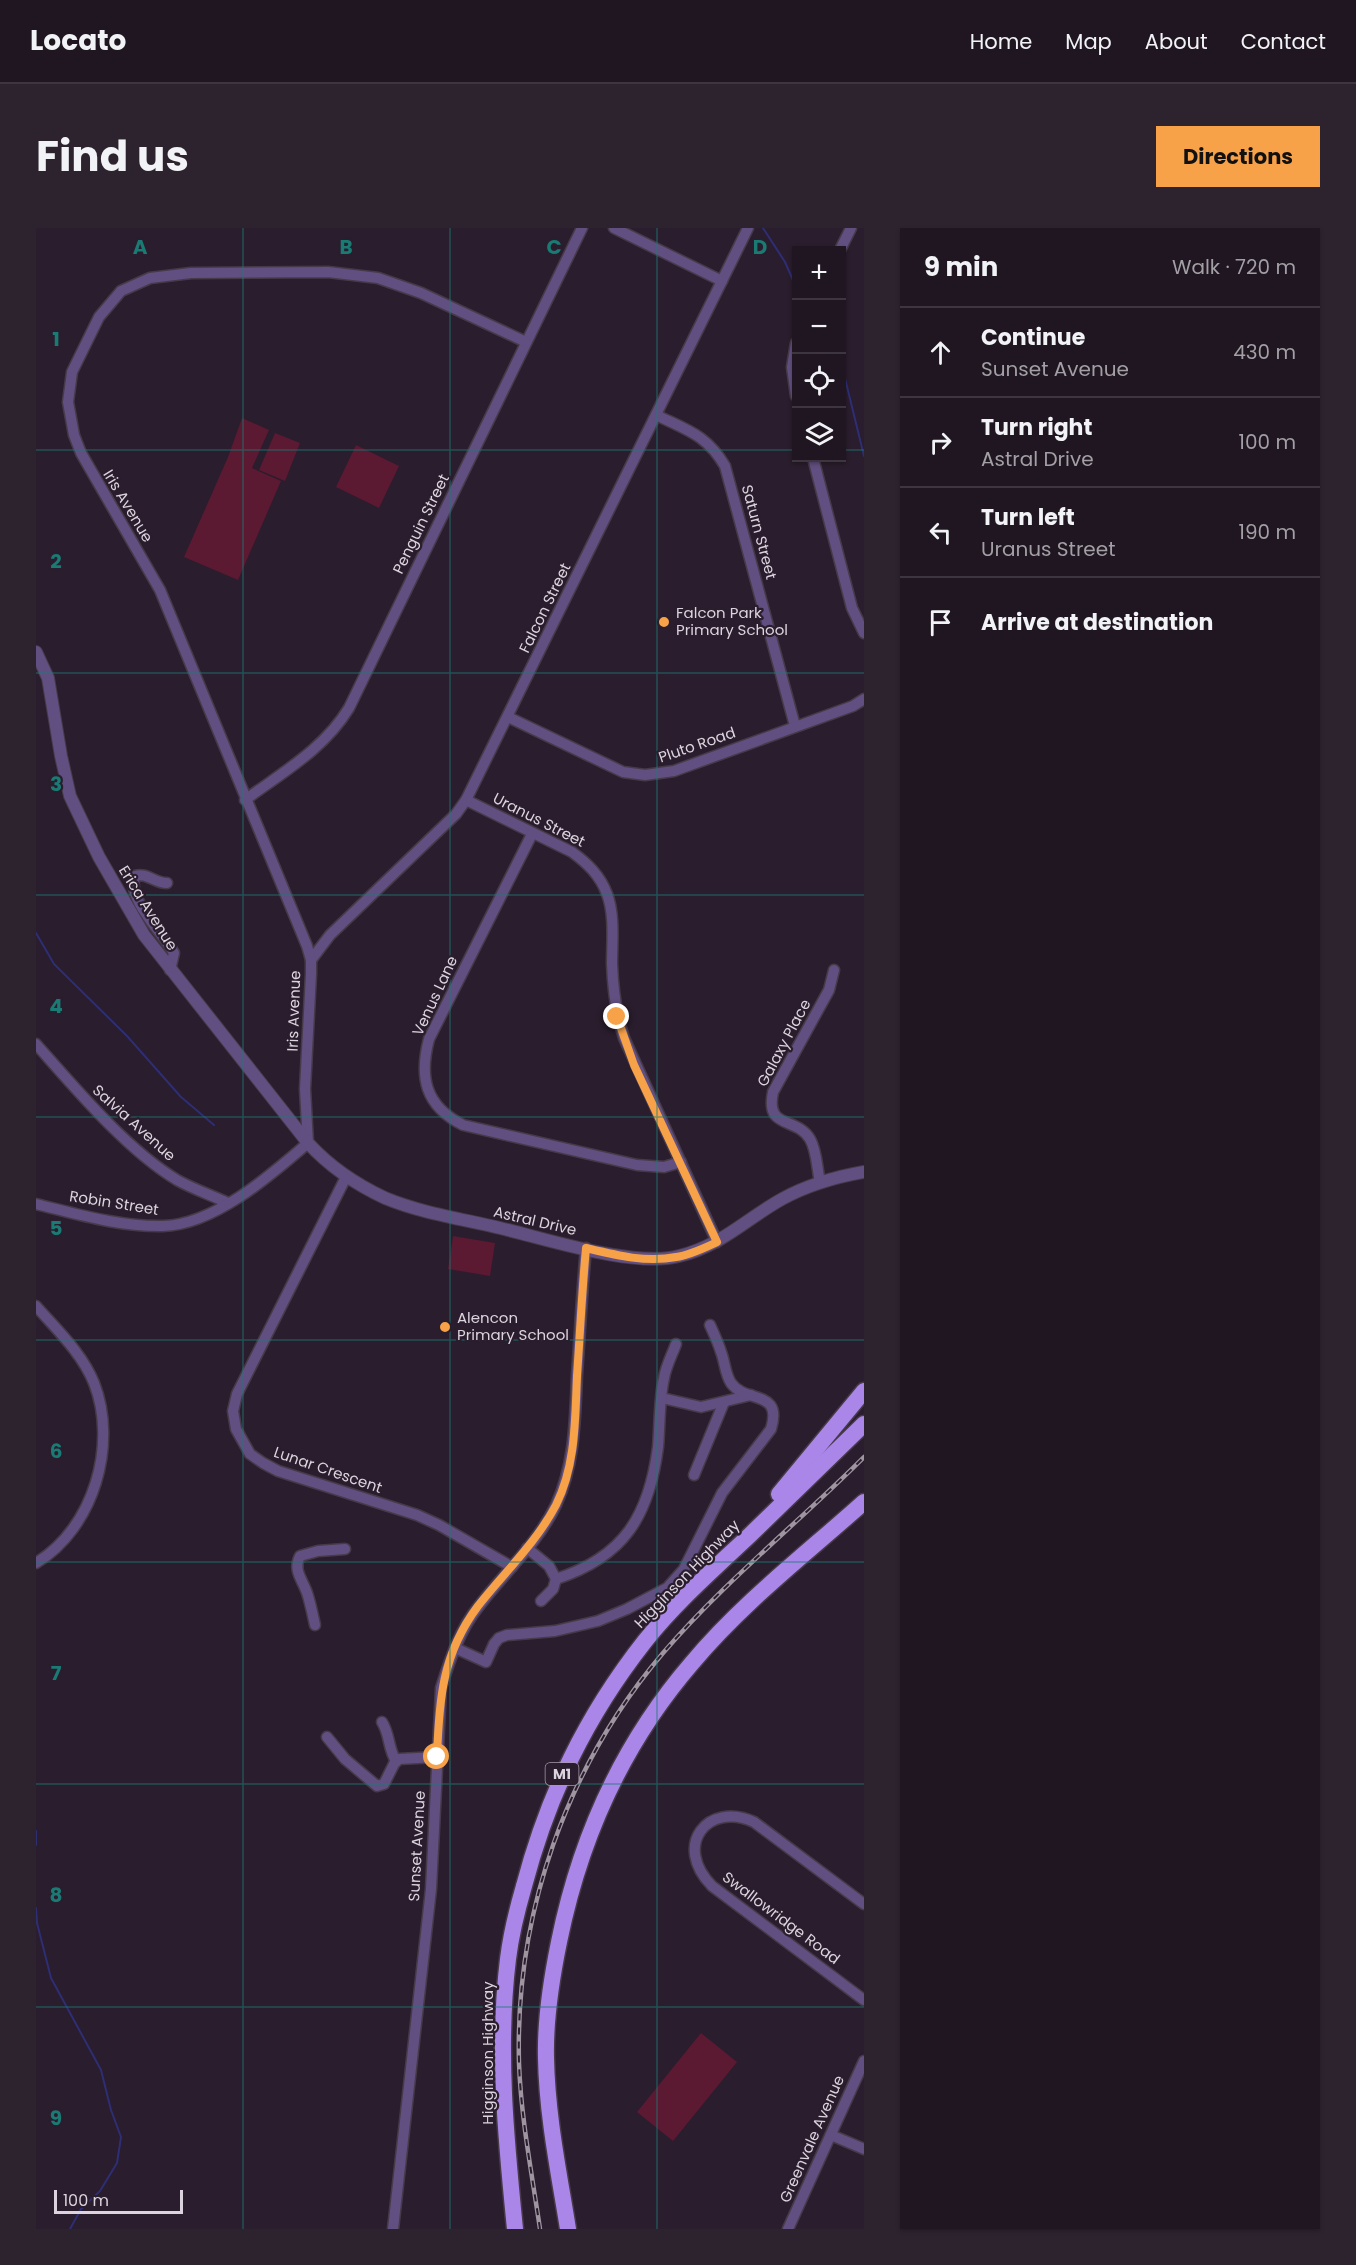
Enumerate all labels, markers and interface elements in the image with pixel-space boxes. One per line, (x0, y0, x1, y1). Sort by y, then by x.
text: Locato (30, 21, 126, 60)
text: Home (970, 27, 1032, 56)
text: Map (1065, 27, 1112, 56)
text: About (1145, 27, 1208, 56)
text: Contact (1241, 27, 1326, 56)
button: Directions (1156, 126, 1320, 187)
text: Find us (36, 127, 189, 186)
text: A (133, 233, 148, 261)
text: B (339, 233, 353, 261)
text: C (546, 233, 562, 261)
text: D (753, 233, 767, 261)
map controls (792, 246, 846, 462)
button: + (792, 246, 846, 300)
text: 9 min (924, 249, 998, 285)
text: Walk · 720 m (1172, 253, 1296, 281)
button: − (792, 300, 846, 354)
text: Continue (981, 322, 1085, 353)
text: 1 (52, 325, 60, 353)
icon: ahead (924, 336, 957, 369)
text: 430 m (1233, 338, 1296, 366)
button: locate (792, 354, 846, 408)
text: Sunset Avenue (981, 355, 1129, 383)
button: layers (792, 408, 846, 462)
text: Turn right (981, 412, 1092, 443)
icon: right (924, 426, 957, 459)
text: 100 m (1239, 428, 1296, 456)
text: Astral Drive (981, 445, 1094, 473)
street label: Iris Avenue (99, 466, 158, 546)
street label: Penguin Street (387, 470, 454, 577)
street label: Saturn Street (737, 482, 782, 582)
text: Turn left (981, 502, 1075, 533)
icon: left (924, 516, 957, 549)
text: 190 m (1239, 518, 1296, 546)
text: Uranus Street (981, 535, 1115, 563)
text: 2 (50, 547, 62, 575)
street label: Falcon Street (514, 559, 575, 656)
place label: Falcon Park Primary School (676, 602, 788, 640)
icon: arrive (924, 606, 957, 639)
text: Arrive at destination (981, 607, 1213, 638)
marker: Falcon Park Primary School (657, 615, 671, 629)
street label: Pluto Road (656, 722, 738, 767)
text: 3 (50, 770, 62, 798)
street label: Uranus Street (490, 787, 589, 852)
street label: Erica Avenue (114, 861, 183, 954)
street label: Venus Lane (407, 952, 462, 1039)
street label: Iris Avenue (282, 970, 305, 1052)
text: 4 (49, 992, 63, 1020)
street label: Galaxy Place (752, 995, 815, 1090)
route end (603, 1003, 629, 1029)
street label: Salvia Avenue (88, 1080, 180, 1166)
street label: Robin Street (68, 1185, 160, 1220)
street label: Astral Drive (492, 1201, 579, 1240)
text: 5 (50, 1214, 63, 1242)
place label: Alencon Primary School (457, 1307, 569, 1345)
marker: Alencon Primary School (438, 1320, 452, 1334)
text: 6 (50, 1437, 62, 1465)
street label: Lunar Crescent (271, 1441, 385, 1498)
street label: Higginson Highway (629, 1514, 744, 1633)
text: 7 (51, 1659, 62, 1687)
route start (423, 1743, 449, 1769)
road number: M1 (546, 1763, 578, 1785)
street label: Sunset Avenue (403, 1790, 430, 1902)
street label: Swallowridge Road (718, 1866, 844, 1969)
text: 8 (50, 1881, 62, 1909)
street label: Higginson Highway (477, 1981, 498, 2125)
street label: Greenvale Avenue (774, 2072, 849, 2206)
text: 9 (50, 2104, 62, 2132)
scale bar (54, 2187, 183, 2214)
text: 100 m (63, 2189, 109, 2212)

